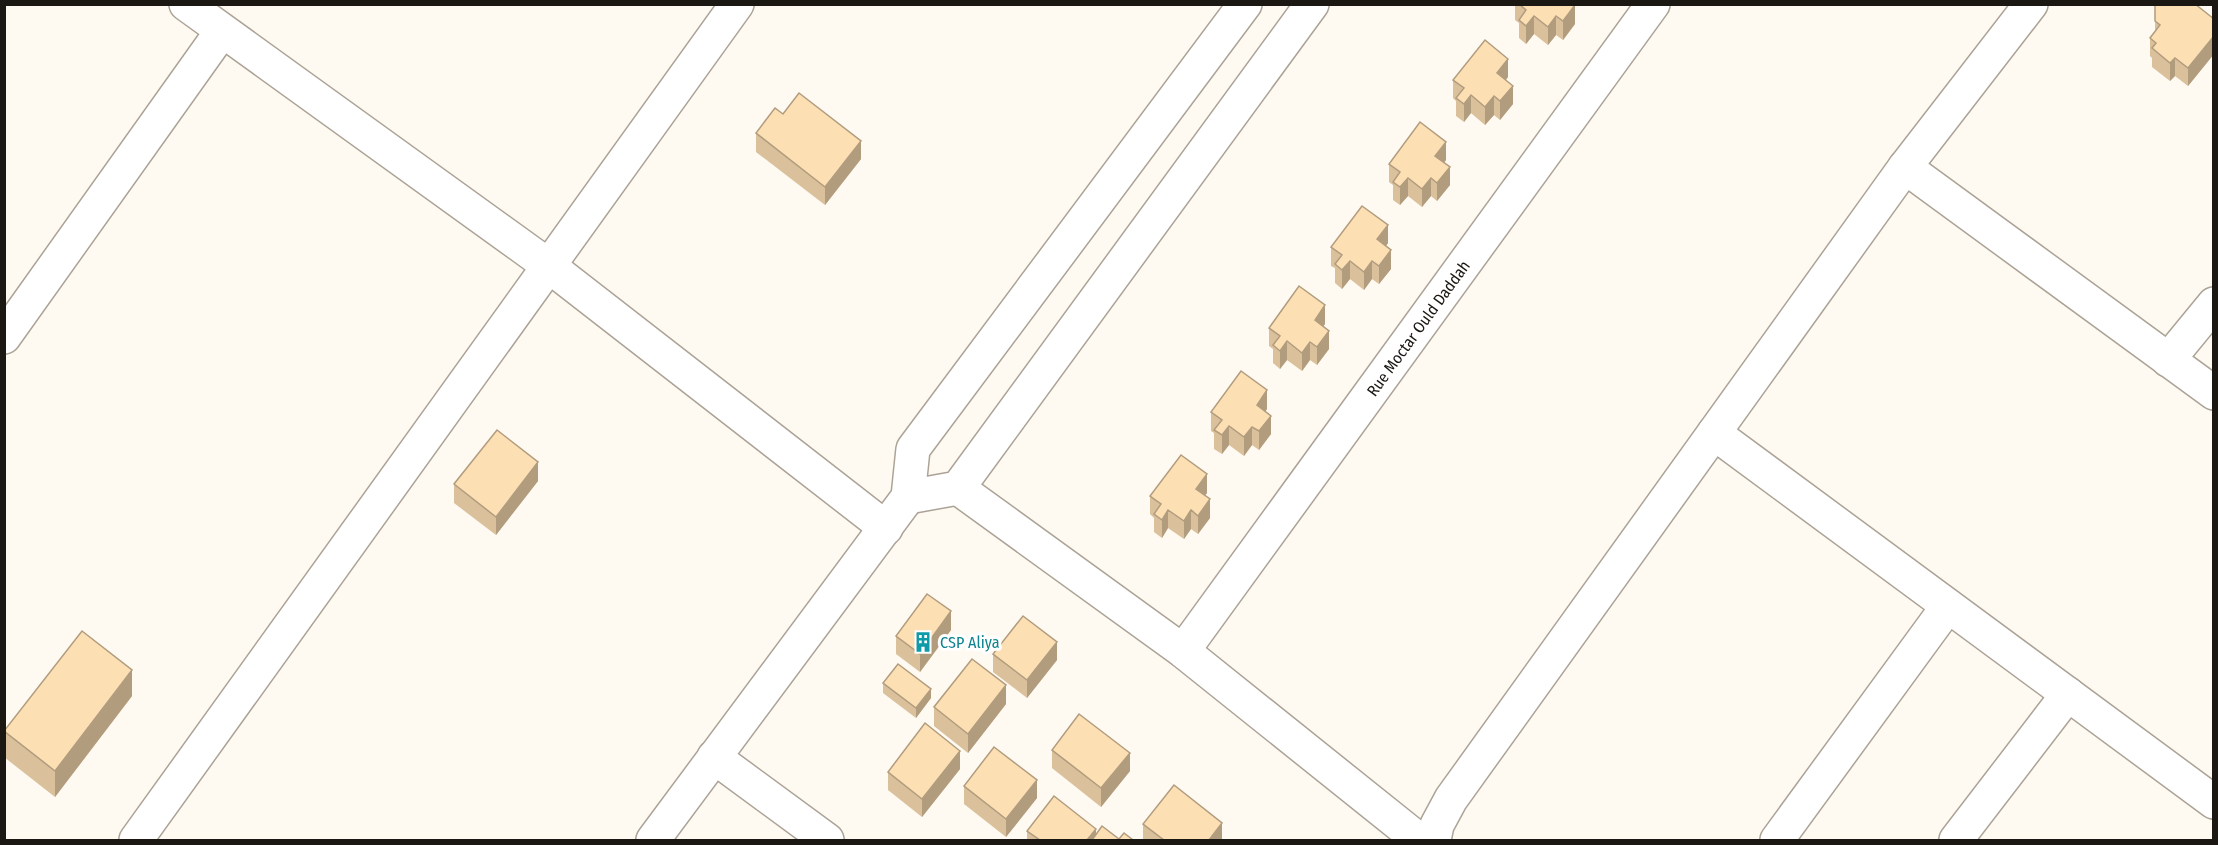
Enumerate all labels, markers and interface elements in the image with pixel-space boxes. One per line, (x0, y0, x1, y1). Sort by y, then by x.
street label: Rue Moctar Ould Daddah (1363, 257, 1474, 400)
building icon: CSP Aliya (911, 630, 935, 654)
place label: CSP Aliya (940, 633, 1000, 652)

